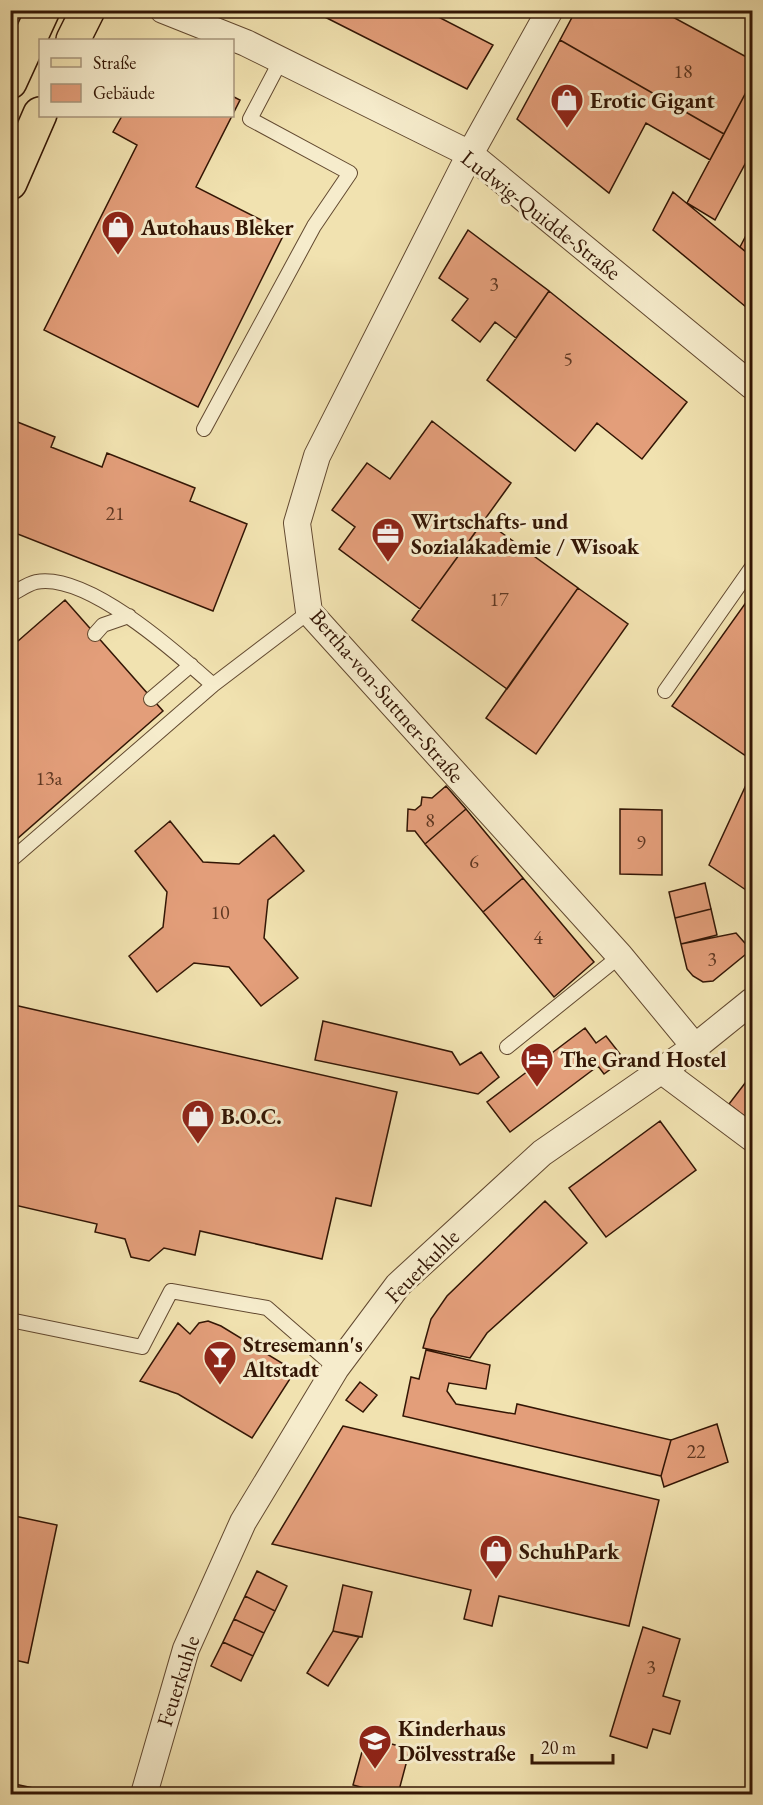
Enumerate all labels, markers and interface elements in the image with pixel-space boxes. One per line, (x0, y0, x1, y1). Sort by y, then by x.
legend (39, 39, 234, 117)
text: Straße (93, 51, 136, 74)
house number: 18 (673, 58, 693, 84)
text: Gebäude (93, 81, 155, 104)
shop icon: Erotic Gigant (549, 82, 585, 129)
place label: Erotic Gigant (590, 86, 715, 115)
street label: Ludwig-Quidde-Straße (455, 143, 627, 287)
shop icon: Autohaus Bleker (100, 209, 136, 256)
place label: Autohaus Bleker (140, 213, 294, 242)
house number: 3 (489, 271, 499, 297)
house number: 5 (563, 346, 573, 372)
house number: 21 (105, 500, 125, 526)
place label: Wirtschafts- und Sozialakademie / Wisoak (411, 507, 640, 561)
office icon: Wirtschafts- und Sozialakademie / Wisoak (370, 516, 406, 563)
house number: 17 (489, 586, 509, 612)
street label: Bertha-von-Suttner-Straße (303, 603, 471, 789)
house number: 13a (35, 765, 63, 791)
house number: 8 (425, 807, 435, 833)
house number: 9 (636, 829, 646, 855)
house number: 6 (469, 848, 479, 874)
house number: 10 (210, 899, 230, 925)
house number: 4 (533, 924, 543, 950)
house number: 3 (707, 946, 717, 972)
hotel icon: The Grand Hostel (519, 1041, 555, 1088)
place label: The Grand Hostel (560, 1045, 726, 1074)
shop icon: B.O.C. (180, 1098, 216, 1145)
place label: B.O.C. (221, 1102, 282, 1131)
street label: Feuerkuhle (379, 1222, 466, 1309)
place label: Stresemann's Altstadt (242, 1330, 363, 1384)
bar icon: Stresemann's Altstadt (202, 1339, 238, 1386)
house number: 22 (686, 1438, 706, 1464)
shop icon: SchuhPark (478, 1533, 514, 1580)
place label: SchuhPark (519, 1537, 620, 1566)
street label: Feuerkuhle (150, 1632, 206, 1730)
house number: 3 (646, 1654, 656, 1680)
place label: Kinderhaus Dölvesstraße (398, 1714, 516, 1768)
school or university icon: Kinderhaus Dölvesstraße (357, 1723, 393, 1770)
scale bar (532, 1727, 613, 1765)
text: 20 m (541, 1736, 576, 1759)

